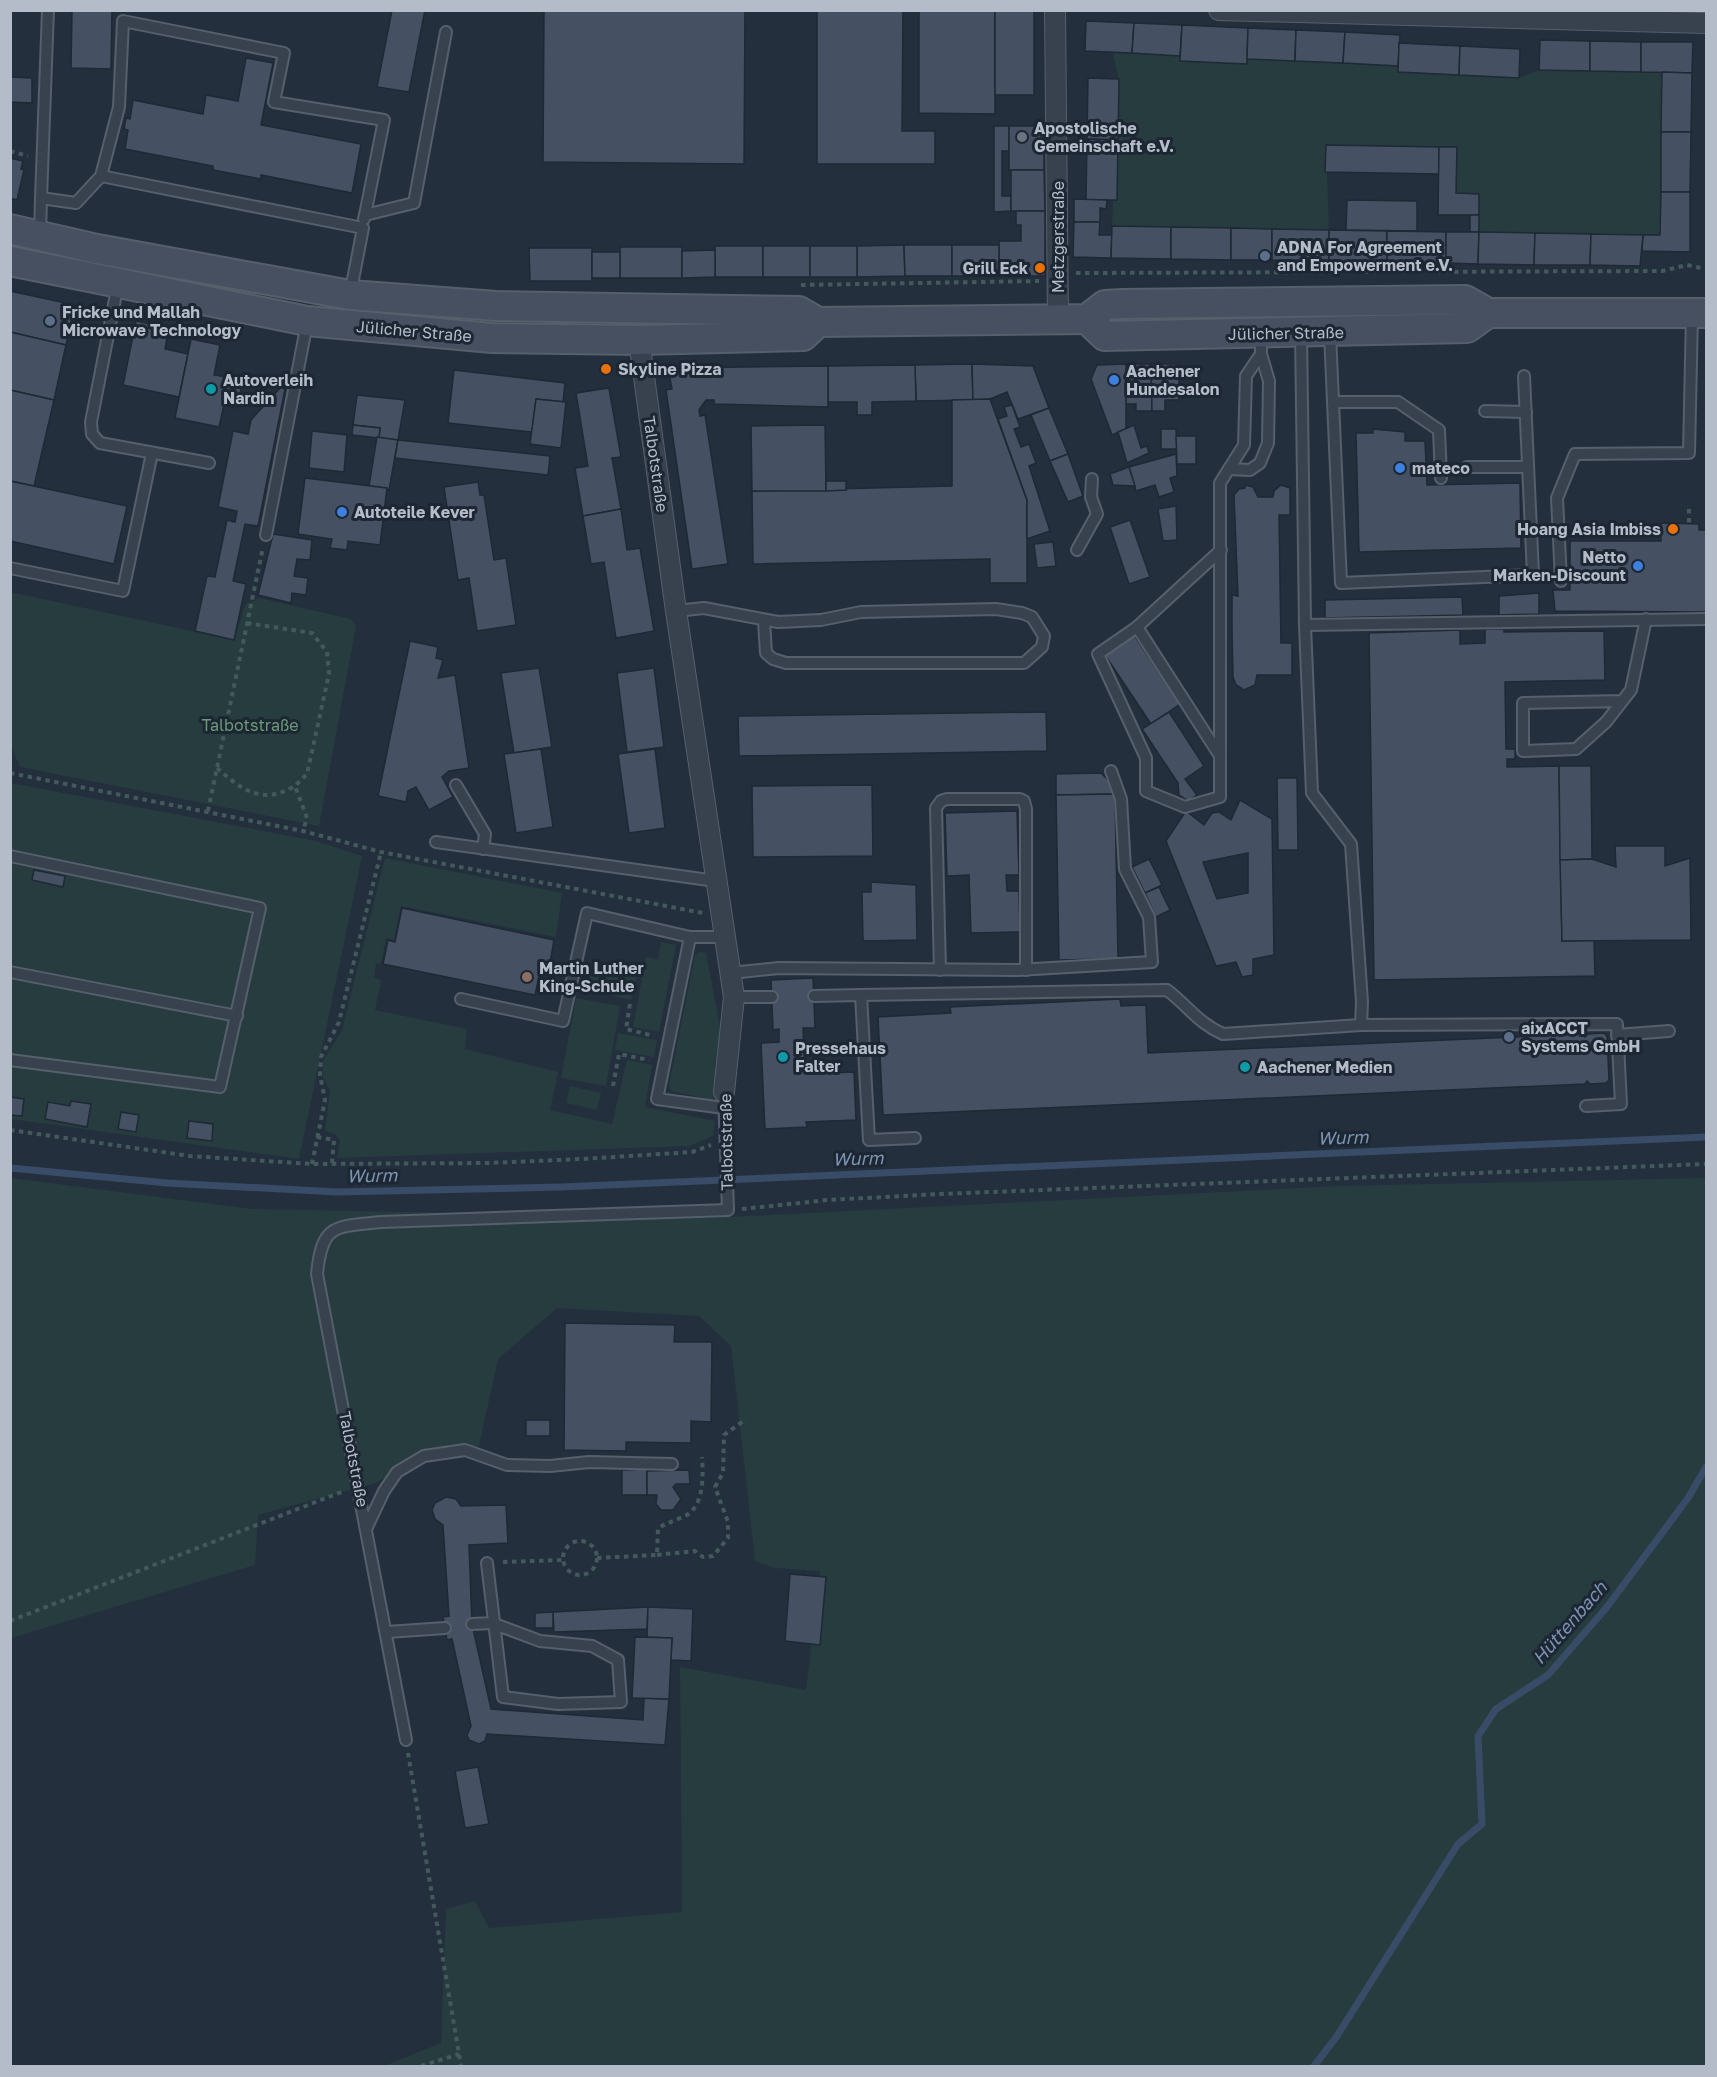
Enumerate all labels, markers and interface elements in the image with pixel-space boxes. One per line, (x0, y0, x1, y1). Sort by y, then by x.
place label: Apostolische Gemeinschaft e.V. (1034, 118, 1174, 156)
marker: Apostolische Gemeinschaft e.V. (1015, 130, 1029, 144)
street label: Metzgerstraße (1048, 181, 1068, 293)
place label: ADNA For Agreement and Empowerment e.V. (1277, 237, 1453, 275)
marker: ADNA For Agreement and Empowerment e.V. (1258, 249, 1272, 263)
place label: Grill Eck (963, 258, 1029, 278)
marker: Grill Eck (1033, 261, 1047, 275)
place label: Fricke und Mallah Microwave Technology (62, 302, 241, 340)
marker: Fricke und Mallah Microwave Technology (43, 314, 57, 328)
street label: Jülicher Straße (355, 316, 473, 346)
street label: Jülicher Straße (1228, 322, 1344, 344)
place label: Skyline Pizza (618, 359, 722, 379)
place label: Aachener Hundesalon (1126, 361, 1219, 399)
marker: Skyline Pizza (599, 362, 613, 376)
place label: Autoverleih Nardin (223, 370, 313, 408)
marker: Aachener Hundesalon (1107, 373, 1121, 387)
marker: Autoverleih Nardin (204, 382, 218, 396)
street label: Talbotstraße (639, 415, 673, 513)
place label: mateco (1412, 458, 1470, 478)
marker: mateco (1393, 461, 1407, 475)
place label: Autoteile Kever (354, 502, 475, 522)
marker: Autoteile Kever (335, 505, 349, 519)
place label: Hoang Asia Imbiss (1517, 519, 1661, 539)
marker: Hoang Asia Imbiss (1666, 522, 1680, 536)
place label: Netto Marken-Discount (1493, 547, 1626, 585)
marker: Netto Marken-Discount (1631, 559, 1645, 573)
park label: Talbotstraße (201, 715, 299, 735)
place label: Martin Luther King-Schule (539, 958, 644, 996)
marker: Martin Luther King-Schule (520, 970, 534, 984)
place label: aixACCT Systems GmbH (1521, 1018, 1640, 1056)
marker: aixACCT Systems GmbH (1502, 1030, 1516, 1044)
place label: Pressehaus Falter (795, 1038, 886, 1076)
marker: Pressehaus Falter (776, 1050, 790, 1064)
place label: Aachener Medien (1257, 1057, 1392, 1077)
marker: Aachener Medien (1238, 1060, 1252, 1074)
street label: Talbotstraße (715, 1093, 737, 1191)
water label: Wurm (1317, 1125, 1370, 1149)
water label: Wurm (832, 1146, 885, 1170)
water label: Wurm (346, 1164, 399, 1186)
street label: Talbotstraße (335, 1409, 373, 1509)
water label: Hüttenbach (1527, 1576, 1612, 1668)

